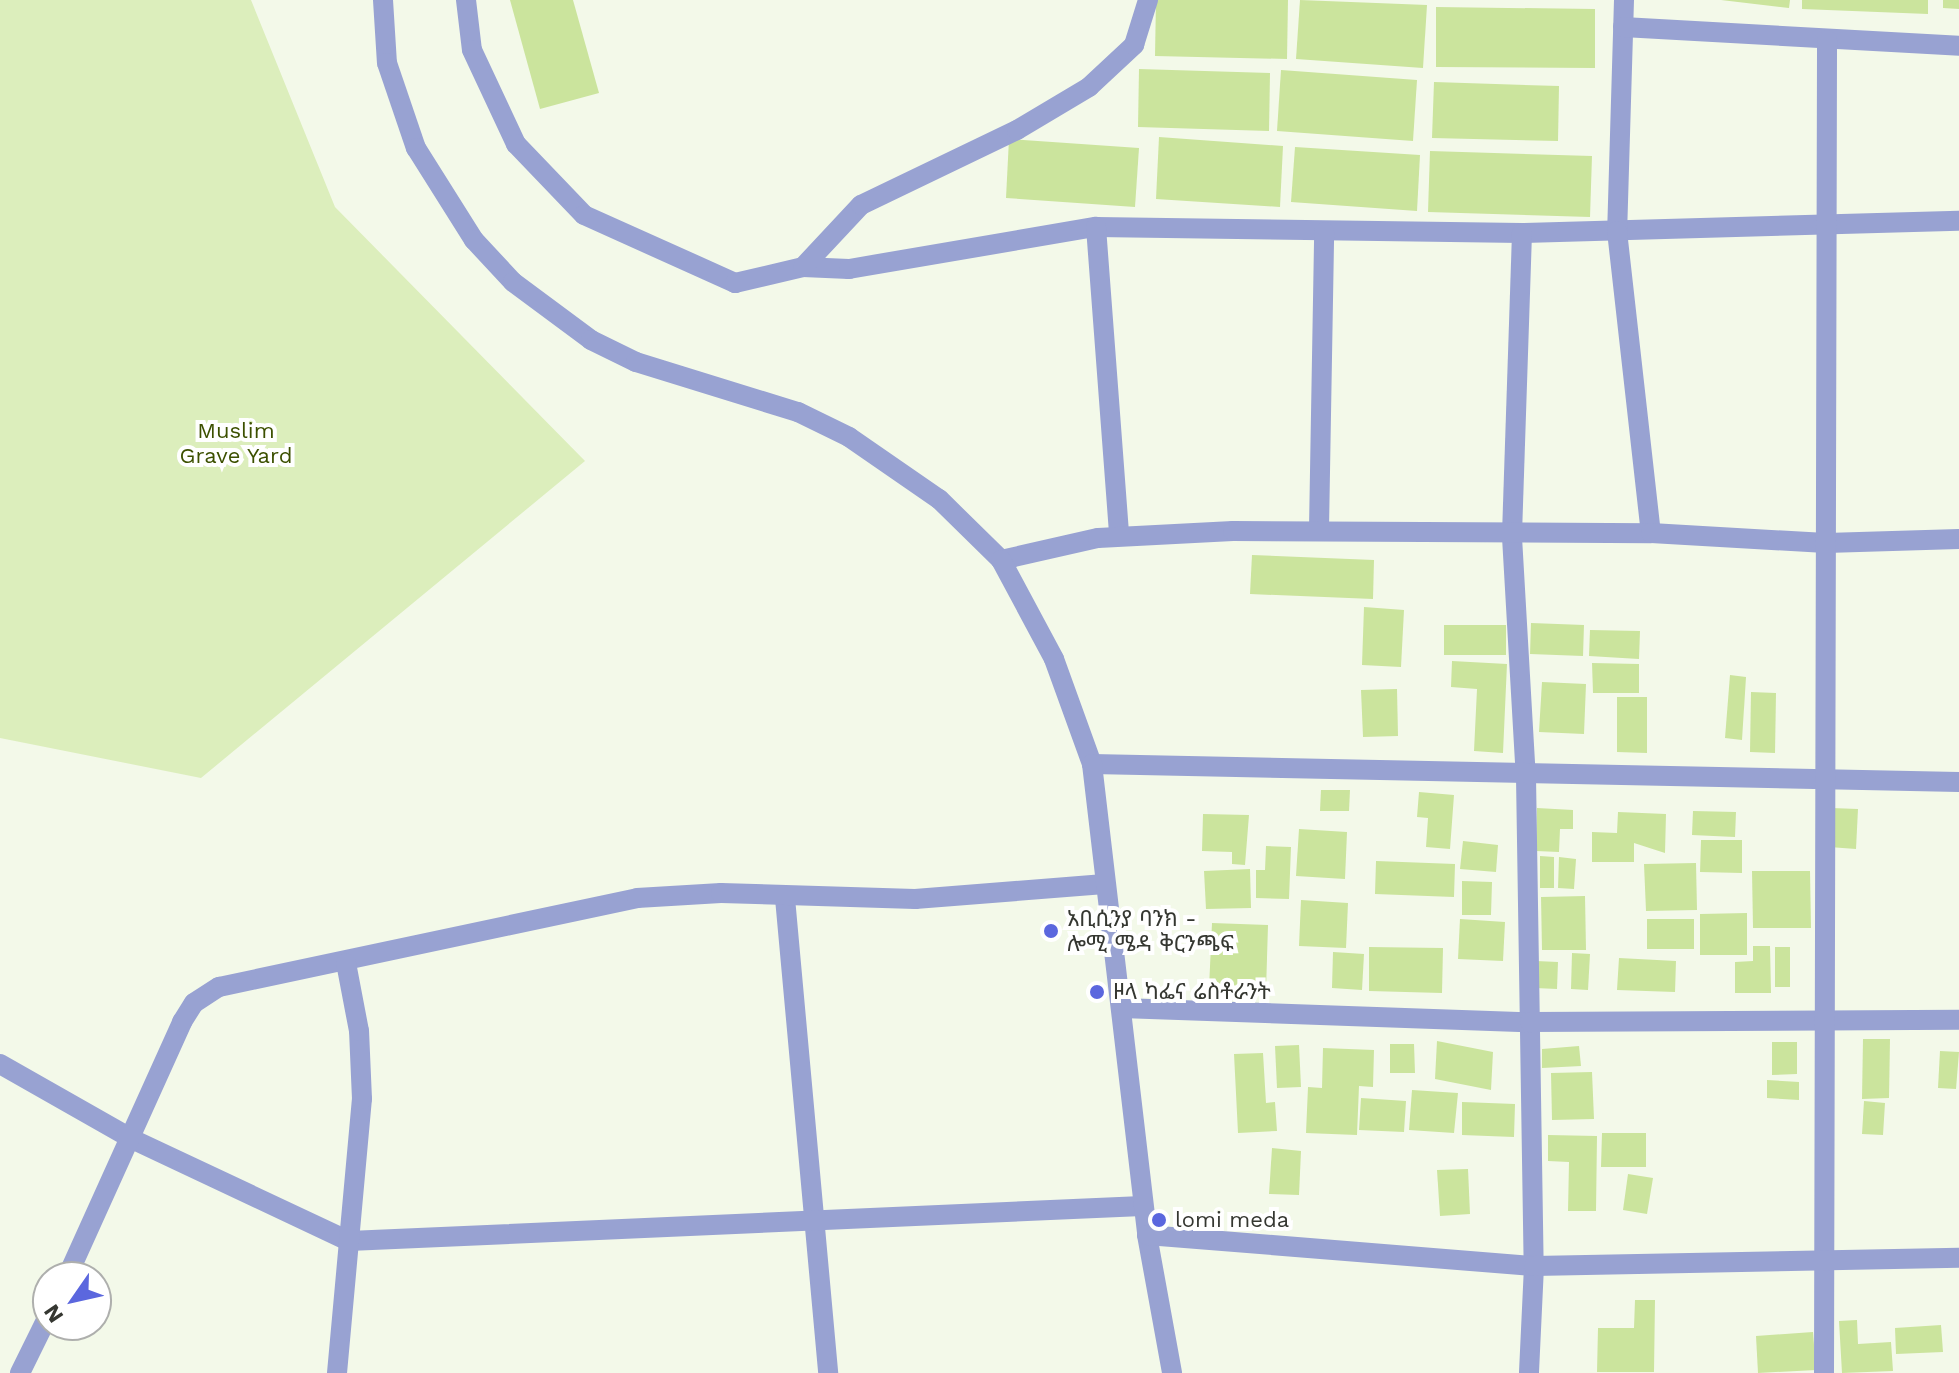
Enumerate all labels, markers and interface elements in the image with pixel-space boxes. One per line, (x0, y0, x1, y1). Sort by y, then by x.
park label: Muslim Grave Yard (179, 417, 293, 468)
place label: አቢሲንያ ባንክ - ሎሚ ሜዳ ቅርንጫፍ (1067, 905, 1234, 956)
marker: አቢሲንያ ባንክ - ሎሚ ሜዳ ቅርንጫፍ (1042, 922, 1060, 940)
place label: ዞላ ካፌና ሬስቶራንት (1113, 979, 1271, 1005)
marker: ዞላ ካፌና ሬስቶራንት (1088, 983, 1106, 1001)
place label: lomi meda (1175, 1207, 1289, 1233)
marker: lomi meda (1150, 1211, 1168, 1229)
north arrow (32, 1261, 112, 1341)
text: N (38, 1300, 68, 1327)

